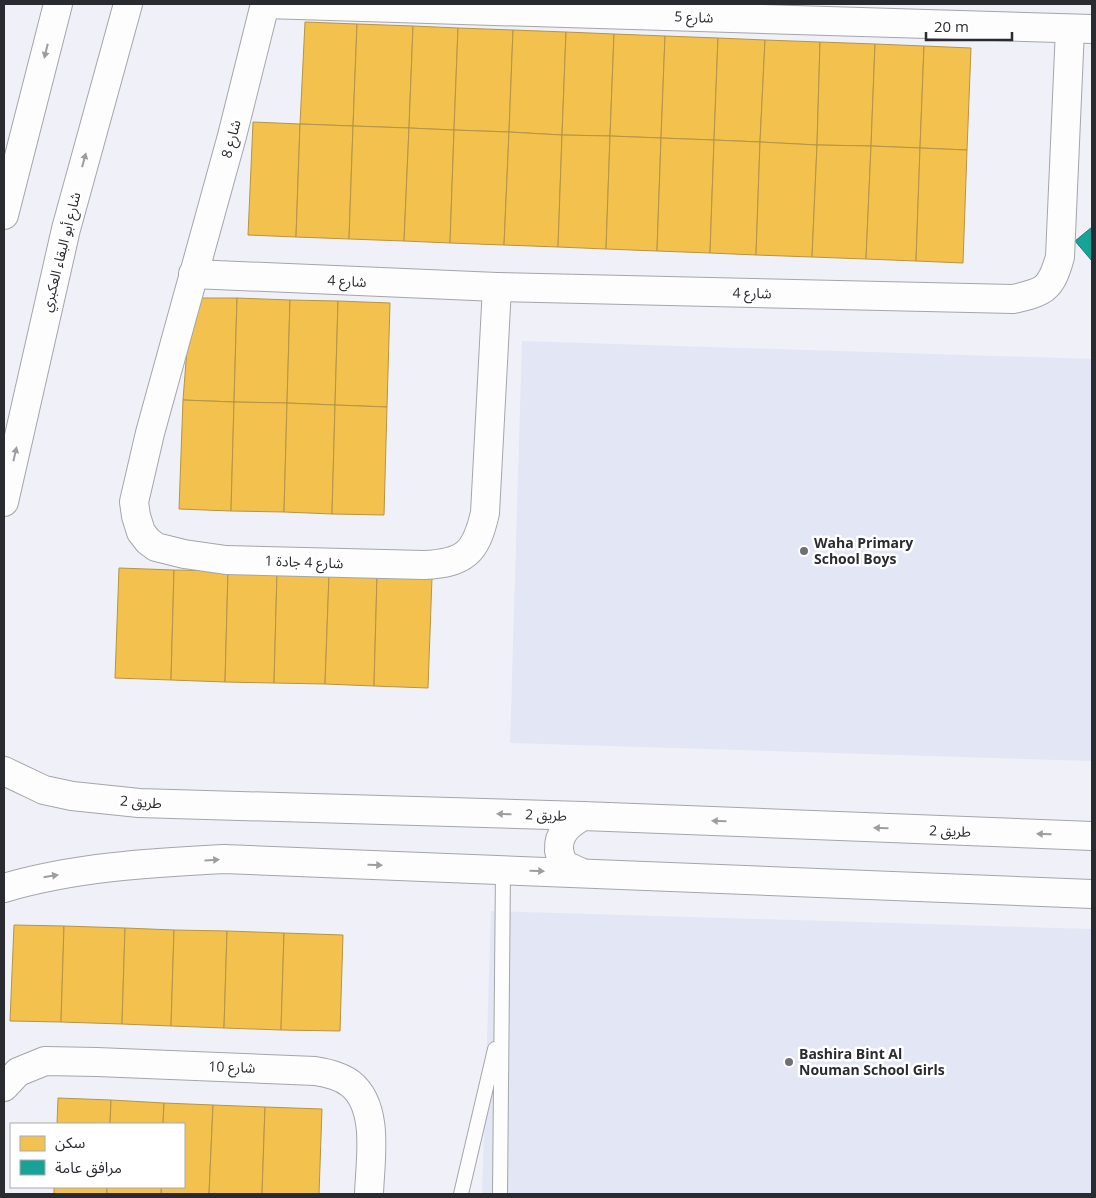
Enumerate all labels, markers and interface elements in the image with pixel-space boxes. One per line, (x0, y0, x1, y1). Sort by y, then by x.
street label: شارع 5 (674, 6, 714, 29)
scale bar (926, 10, 1012, 42)
text: 20 m (934, 16, 969, 36)
one-way arrow (41, 44, 49, 59)
street label: شارع 8 (216, 118, 247, 161)
one-way arrow (81, 153, 89, 168)
street label: شارع أبو البقاء العكبري (36, 190, 87, 314)
street label: شارع 4 (327, 270, 367, 293)
street label: شارع 4 (732, 283, 772, 304)
one-way arrow (11, 446, 19, 462)
place label: Waha Primary School Boys (814, 533, 913, 568)
marker: Waha Primary School Boys (798, 545, 810, 557)
street label: شارع 4 جادة 1 (264, 551, 344, 574)
street label: طريق 2 (119, 791, 163, 813)
street label: طريق 2 (525, 804, 567, 826)
one-way arrow (496, 809, 512, 817)
one-way arrow (711, 817, 727, 825)
street label: طريق 2 (929, 820, 971, 842)
one-way arrow (873, 824, 889, 832)
one-way arrow (1035, 830, 1051, 838)
one-way arrow (205, 855, 221, 863)
one-way arrow (367, 861, 383, 869)
one-way arrow (529, 867, 545, 875)
one-way arrow (43, 872, 59, 880)
place label: Bashira Bint Al Nouman School Girls (799, 1044, 945, 1079)
street label: شارع 10 (208, 1056, 256, 1079)
marker: Bashira Bint Al Nouman School Girls (783, 1056, 795, 1068)
legend (10, 1123, 185, 1188)
text: سكن (55, 1132, 86, 1152)
text: مرافق عامة (55, 1157, 122, 1178)

